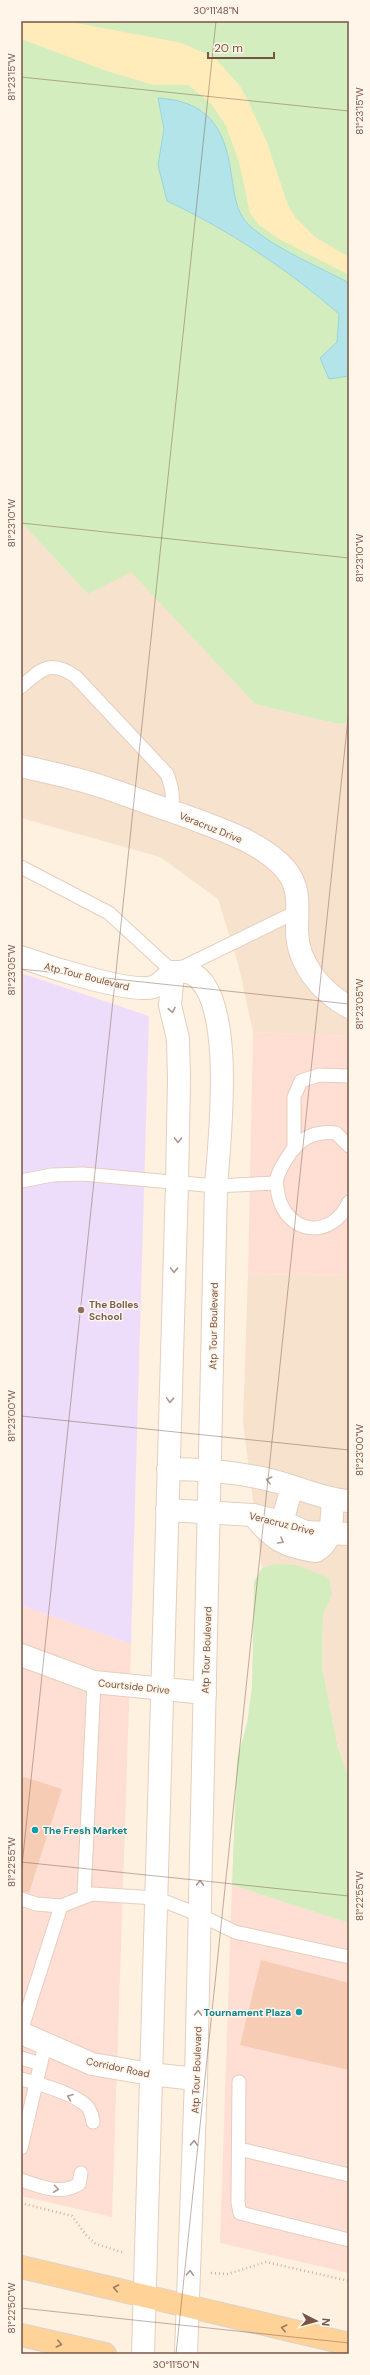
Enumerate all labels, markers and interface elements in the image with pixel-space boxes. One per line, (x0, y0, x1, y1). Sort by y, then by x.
text: 30°11'48"N (193, 4, 239, 17)
scale bar (208, 34, 274, 60)
text: 20 m (214, 40, 243, 56)
text: 81°23'15"W (5, 53, 18, 101)
text: 81°23'15"W (353, 87, 366, 135)
text: 81°23'10"W (5, 499, 18, 547)
text: 81°23'10"W (353, 534, 366, 582)
street label: Veracruz Drive (177, 809, 245, 846)
text: 81°23'05"W (5, 944, 18, 996)
street label: Atp Tour Boulevard (43, 960, 131, 993)
text: 81°23'05"W (353, 978, 366, 1030)
one-way arrow (167, 1007, 175, 1014)
one-way arrow (174, 1137, 182, 1143)
one-way arrow (170, 1267, 179, 1273)
street label: Atp Tour Boulevard (206, 1282, 221, 1370)
place label: The Bolles School (89, 1298, 139, 1323)
marker: The Bolles School (76, 1305, 86, 1315)
text: 81°23'00"W (5, 1390, 18, 1442)
one-way arrow (166, 1397, 175, 1403)
text: 81°23'00"W (353, 1424, 366, 1476)
one-way arrow (266, 1476, 273, 1485)
street label: Veracruz Drive (248, 1509, 316, 1538)
one-way arrow (277, 1537, 284, 1544)
street label: Atp Tour Boulevard (198, 1606, 215, 1694)
street label: Courtside Drive (97, 1676, 171, 1697)
place label: The Fresh Market (43, 1824, 127, 1837)
marker: The Fresh Market (30, 1825, 40, 1835)
text: 81°22'55"W (5, 1837, 18, 1887)
text: 81°22'55"W (353, 1871, 366, 1921)
one-way arrow (196, 1880, 205, 1886)
place label: Tournament Plaza (204, 2006, 291, 2019)
marker: Tournament Plaza (294, 2007, 304, 2017)
one-way arrow (193, 2010, 202, 2016)
street label: Atp Tour Boulevard (188, 2026, 205, 2114)
street label: Corridor Road (85, 2054, 151, 2081)
one-way arrow (67, 2094, 75, 2102)
one-way arrow (190, 2140, 198, 2146)
one-way arrow (52, 2184, 59, 2193)
one-way arrow (185, 2270, 194, 2276)
text: 81°22'50"W (5, 2282, 18, 2333)
one-way arrow (113, 2285, 120, 2293)
north arrow (296, 2301, 336, 2341)
text: N (319, 2317, 333, 2327)
one-way arrow (281, 2325, 287, 2333)
one-way arrow (56, 2339, 62, 2347)
text: 30°11'50"N (153, 2358, 199, 2371)

